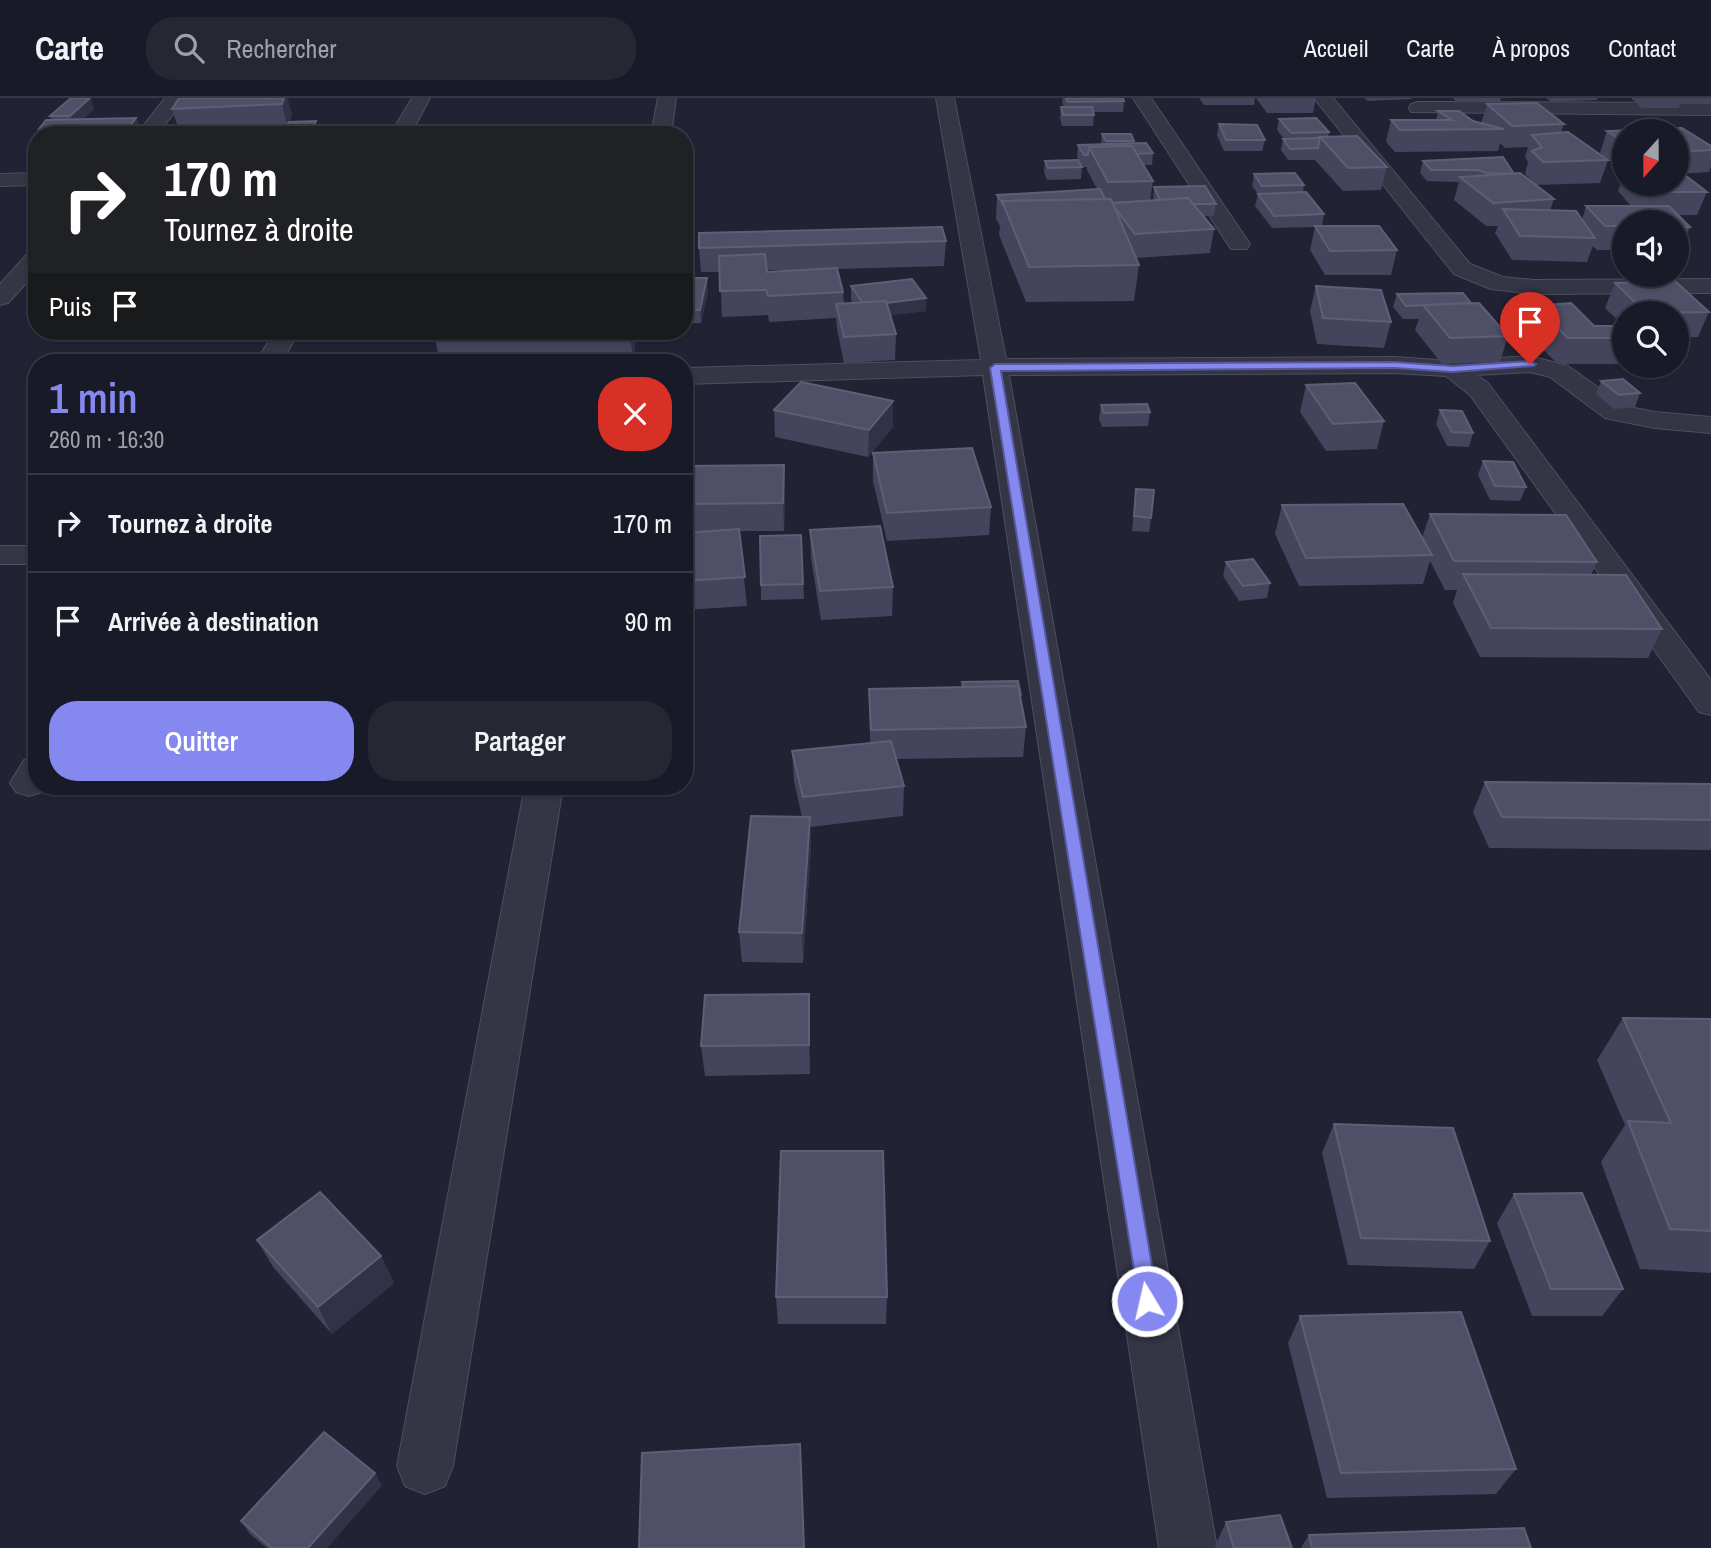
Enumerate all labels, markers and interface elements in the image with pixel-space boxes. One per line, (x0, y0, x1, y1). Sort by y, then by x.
search box (146, 17, 636, 80)
text: Carte (35, 26, 104, 70)
icon: search (170, 29, 208, 67)
text: Rechercher (226, 31, 336, 66)
text: Accueil (1304, 32, 1368, 64)
text: Carte (1406, 32, 1454, 64)
text: À propos (1492, 32, 1570, 64)
text: Contact (1608, 32, 1676, 64)
north arrow (1612, 119, 1689, 196)
map controls (1612, 119, 1689, 378)
text: 170 m (164, 145, 278, 211)
icon: right (49, 154, 140, 245)
text: Tournez à droite (164, 208, 354, 251)
button: sound (1612, 210, 1689, 287)
icon: arrive (106, 287, 144, 325)
text: Puis (49, 289, 92, 324)
pin (1500, 292, 1560, 364)
button: search (1612, 301, 1689, 378)
icon: arrive (1511, 303, 1549, 341)
text: 1 min (49, 370, 138, 426)
button: close (598, 377, 672, 451)
text: 260 m · 16:30 (49, 424, 164, 455)
icon: right (49, 504, 87, 542)
text: Tournez à droite (108, 506, 272, 541)
text: 170 m (613, 506, 672, 541)
icon: arrive (49, 602, 87, 640)
text: Arrivée à destination (108, 604, 319, 639)
text: 90 m (625, 604, 672, 639)
button: Quitter (49, 701, 354, 781)
button: Partager (368, 701, 672, 781)
position arrow (1110, 1264, 1184, 1338)

